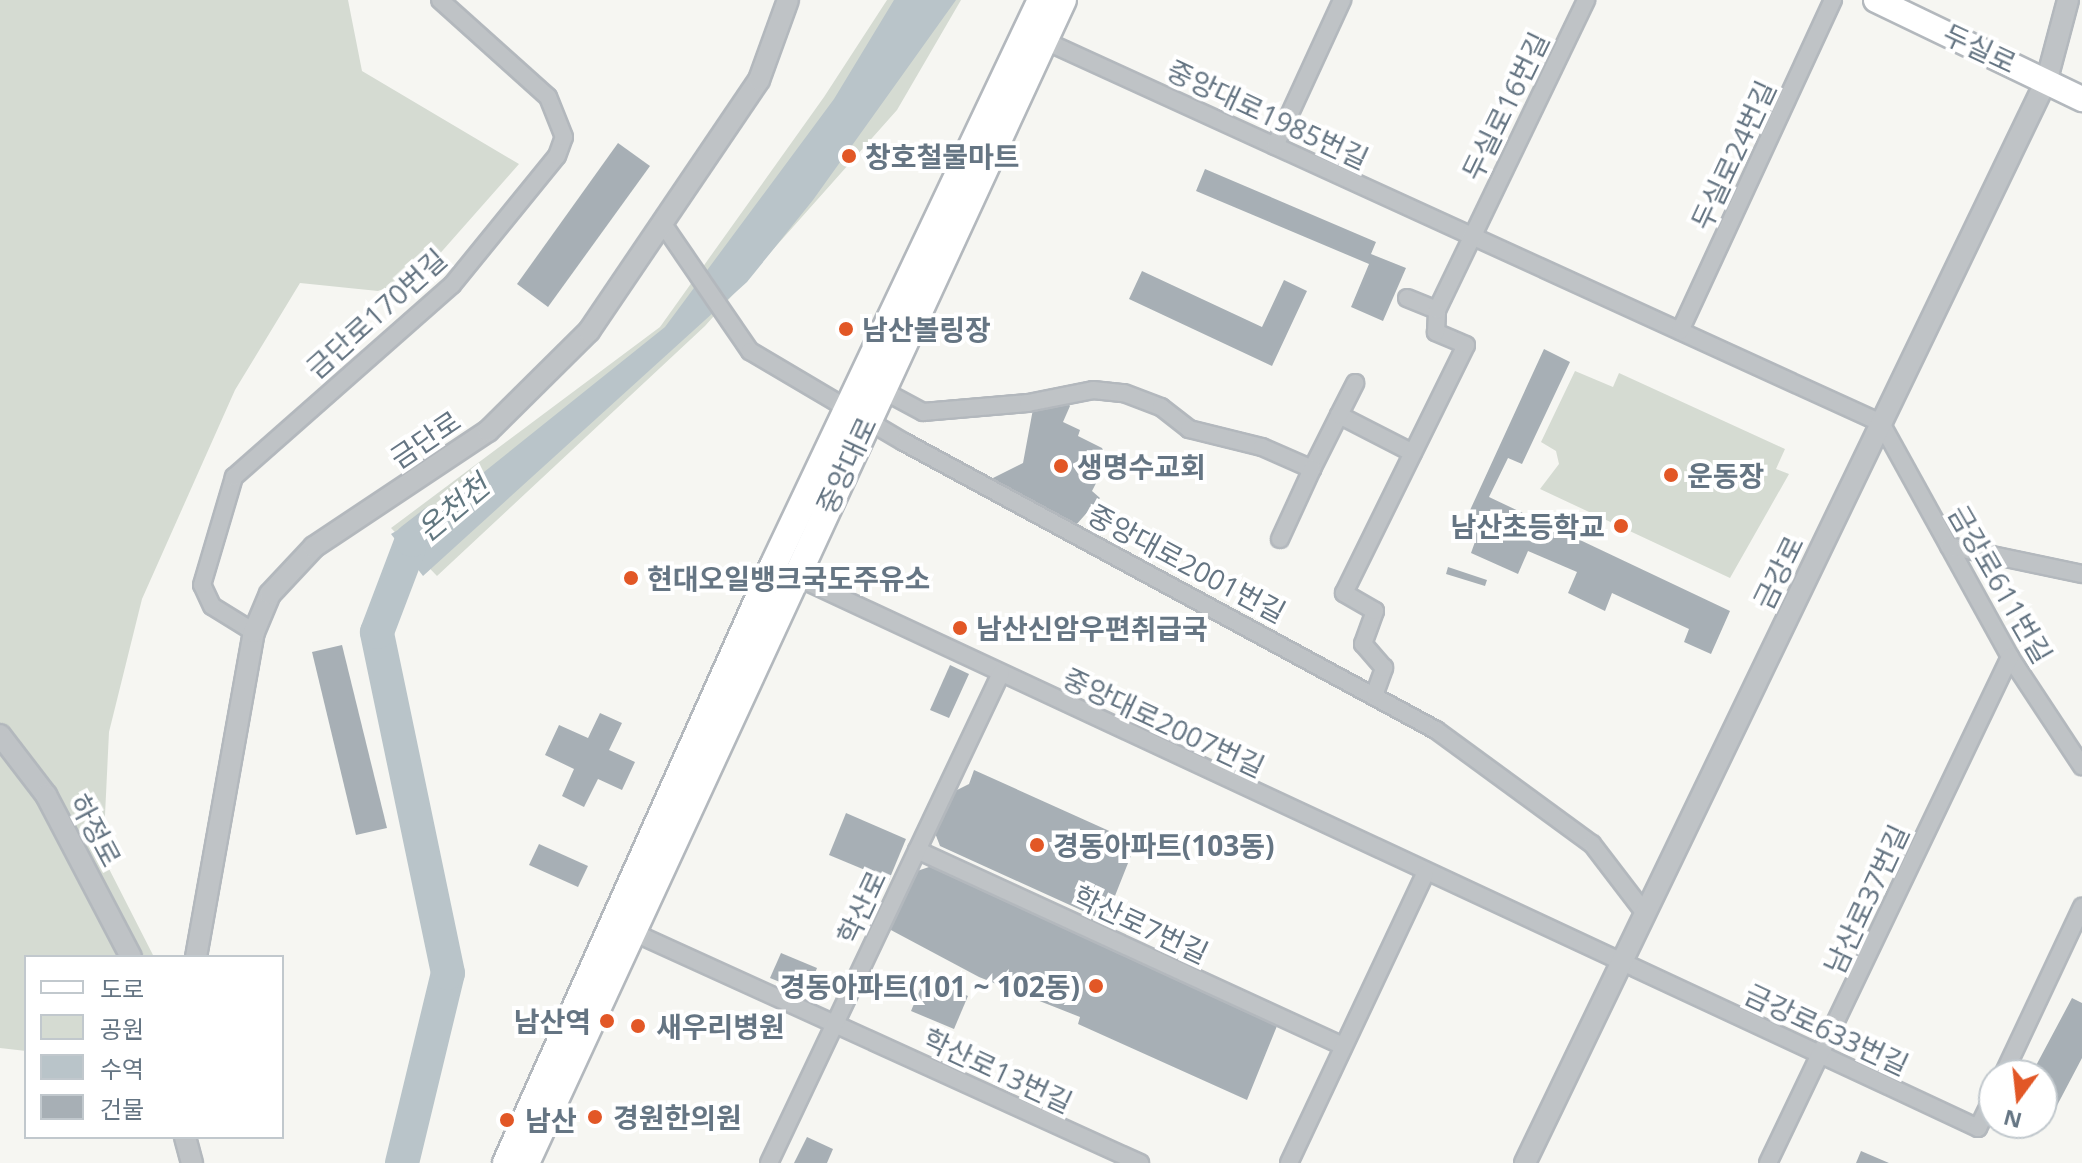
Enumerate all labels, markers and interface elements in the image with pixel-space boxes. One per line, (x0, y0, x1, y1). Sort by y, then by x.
street label: 두실로 (1938, 16, 2022, 80)
street label: 두실로16번길 (1455, 26, 1555, 186)
street label: 중앙대로1985번길 (1162, 53, 1374, 175)
street label: 두실로24번길 (1684, 75, 1782, 235)
place label: 창호철물마트 (865, 139, 1020, 173)
marker: 창호철물마트 (840, 147, 858, 165)
street label: 금단로170번길 (299, 241, 453, 385)
place label: 남산볼링장 (862, 312, 991, 346)
marker: 남산볼링장 (837, 320, 855, 338)
street label: 금단로 (384, 403, 466, 475)
street label: 중앙대로 (809, 411, 883, 519)
place label: 생명수교회 (1077, 449, 1206, 483)
marker: 생명수교회 (1052, 457, 1070, 475)
place label: 운동장 (1687, 458, 1764, 492)
marker: 운동장 (1662, 466, 1680, 484)
water label: 온천천 (410, 468, 496, 548)
street label: 중앙대로2001번길 (1083, 497, 1291, 629)
street label: 금강로611번길 (1942, 499, 2060, 669)
place label: 남산초등학교 (1450, 509, 1605, 543)
marker: 남산초등학교 (1612, 517, 1630, 535)
street label: 금강로 (1746, 530, 1810, 614)
place label: 현대오일뱅크국도주유소 (647, 561, 930, 595)
marker: 현대오일뱅크국도주유소 (622, 569, 640, 587)
place label: 남산신암우편취급국 (976, 611, 1208, 645)
marker: 남산신암우편취급국 (951, 619, 969, 637)
street label: 중앙대로2007번길 (1058, 661, 1270, 783)
street label: 하정로 (63, 788, 129, 872)
street label: 남산로37번길 (1817, 819, 1915, 979)
place label: 경동아파트(103동) (1053, 828, 1275, 862)
marker: 경동아파트(103동) (1028, 836, 1046, 854)
street label: 학산로 (829, 865, 893, 949)
street label: 학산로7번길 (1068, 878, 1214, 970)
legend (24, 955, 284, 1139)
place label: 경동아파트(101 ~ 102동) (780, 969, 1080, 1003)
text: 도로 (100, 972, 144, 1005)
street label: 금강로633번길 (1740, 976, 1914, 1082)
marker: 경동아파트(101 ~ 102동) (1087, 977, 1105, 995)
place label: 남산역 (514, 1004, 591, 1038)
place label: 새우리병원 (656, 1009, 785, 1043)
text: 공원 (100, 1012, 144, 1045)
marker: 남산역 (598, 1012, 616, 1030)
marker: 새우리병원 (627, 1015, 649, 1037)
street label: 학산로13번길 (918, 1021, 1078, 1119)
text: 수역 (100, 1052, 144, 1085)
north arrow (1978, 1059, 2058, 1139)
text: 건물 (100, 1092, 144, 1125)
place label: 경원한의원 (613, 1100, 742, 1134)
place label: 남산 (525, 1103, 577, 1137)
text: N (2000, 1103, 2025, 1137)
marker: 경원한의원 (584, 1106, 606, 1128)
marker: 남산 (496, 1109, 518, 1131)

